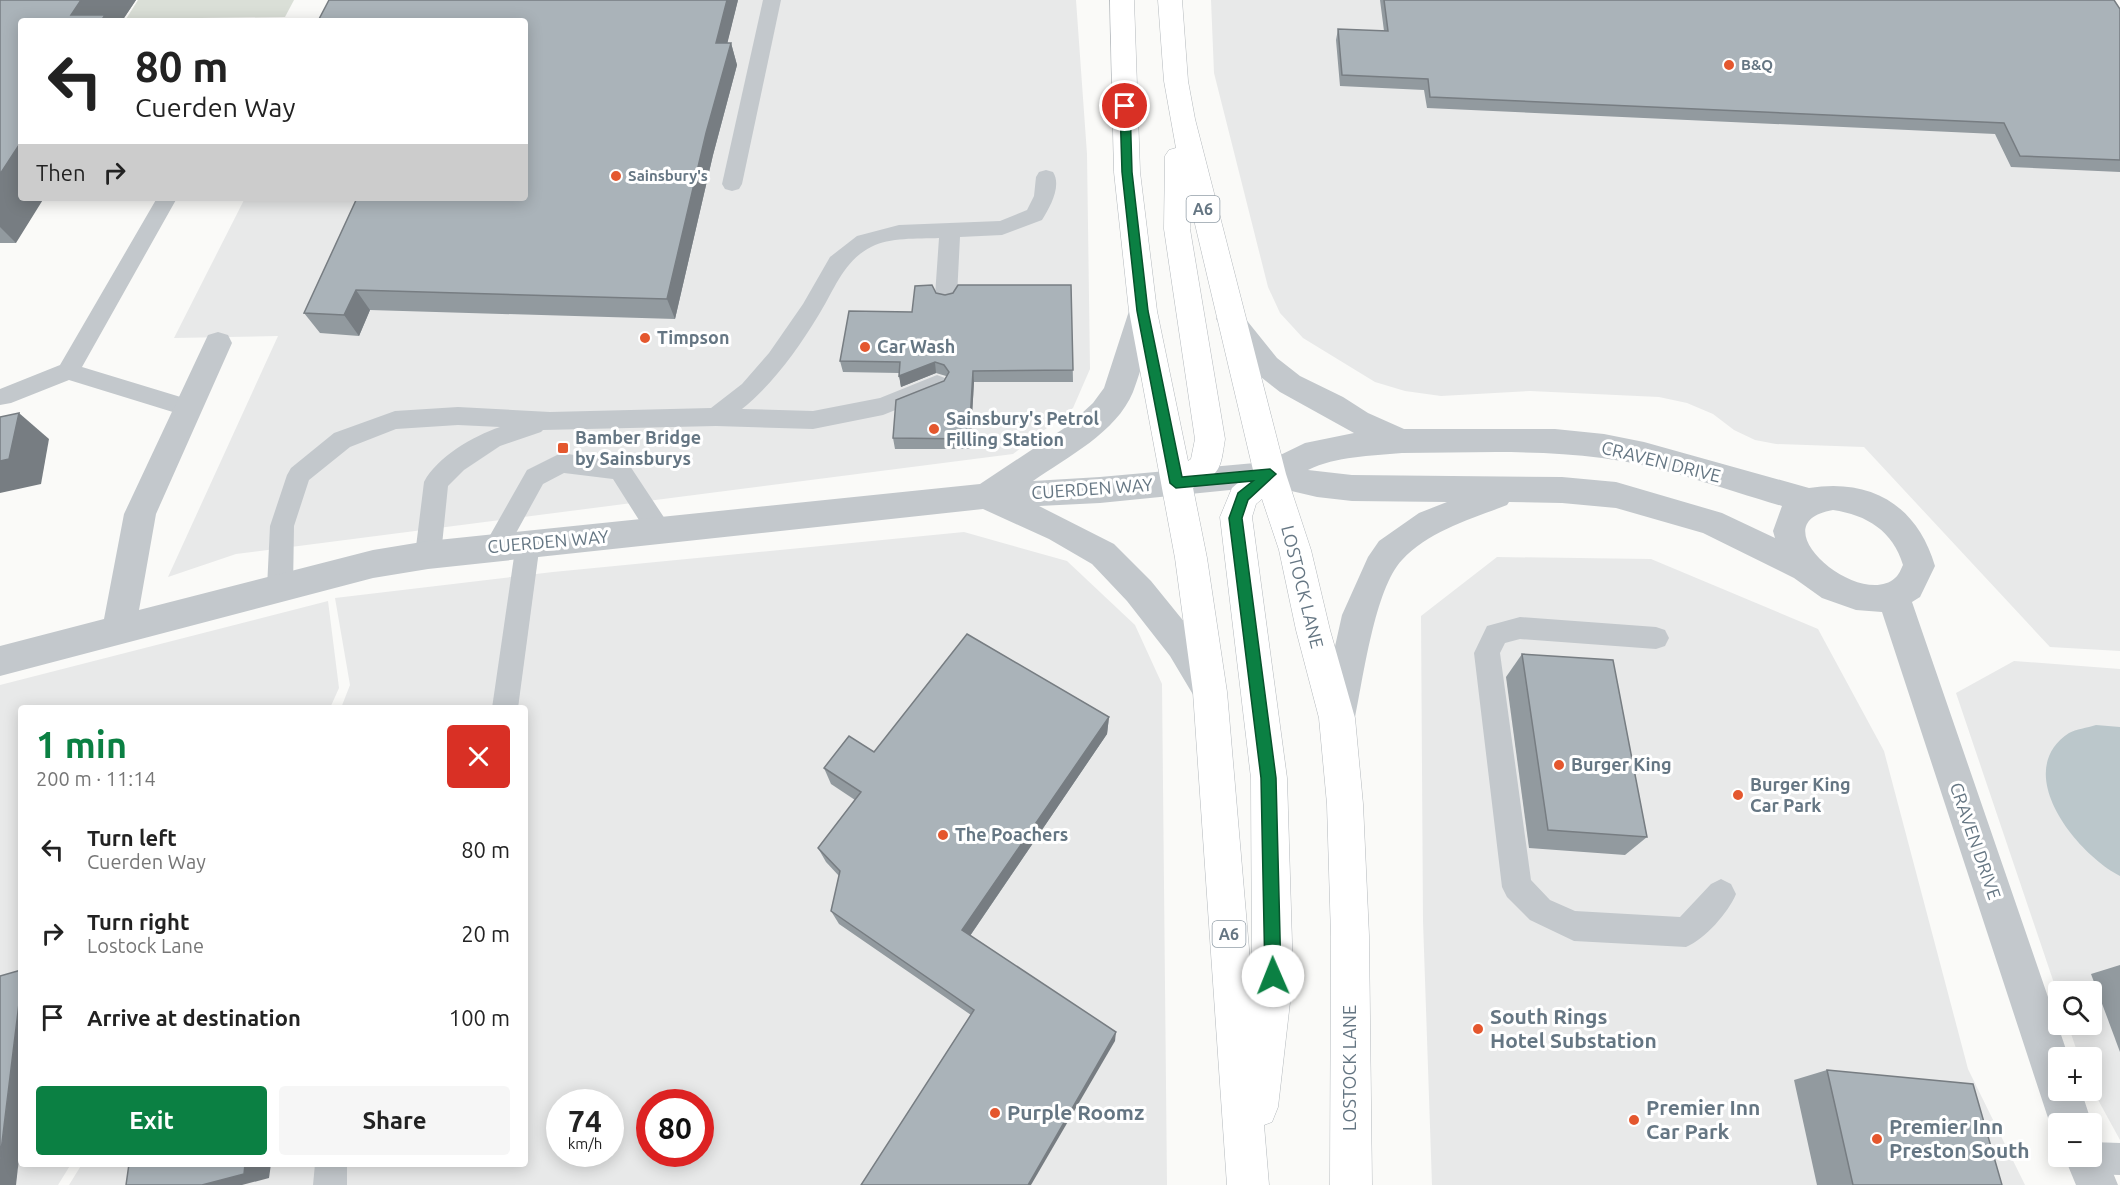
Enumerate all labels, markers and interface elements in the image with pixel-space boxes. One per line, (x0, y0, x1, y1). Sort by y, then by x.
icon: left (36, 42, 114, 120)
text: 80 m (135, 43, 229, 90)
place label: B&Q (1741, 56, 1773, 73)
marker: B&Q (1722, 58, 1736, 72)
pin (1099, 80, 1150, 131)
icon: arrive (1108, 89, 1141, 122)
text: Cuerden Way (135, 92, 295, 122)
icon: right (98, 156, 131, 189)
text: Then (36, 160, 86, 185)
place label: Sainsbury's (628, 167, 708, 184)
marker: Sainsbury's (609, 169, 623, 183)
road number: A6 (1186, 196, 1220, 222)
place label: Timpson (657, 327, 729, 347)
marker: Timpson (638, 331, 652, 345)
place label: Car Wash (877, 336, 955, 356)
marker: Car Wash (858, 340, 872, 354)
place label: Sainsbury's Petrol Filling Station (946, 408, 1099, 449)
marker: Sainsbury's Petrol Filling Station (927, 422, 941, 436)
place label: Bamber Bridge by Sainsburys (575, 427, 701, 468)
street label: CRAVEN DRIVE (1600, 437, 1723, 486)
marker: Bamber Bridge by Sainsburys (556, 441, 570, 455)
street label: CUERDEN WAY (1031, 474, 1154, 502)
street label: LOSTOCK LANE (1278, 523, 1328, 650)
street label: CUERDEN WAY (486, 526, 610, 556)
text: 1 min (36, 724, 127, 765)
button: close (447, 725, 510, 788)
place label: Burger King (1571, 754, 1672, 774)
marker: Burger King (1552, 758, 1566, 772)
text: 200 m · 11:14 (36, 767, 156, 790)
place label: Burger King Car Park (1750, 774, 1851, 815)
street label: CRAVEN DRIVE (1947, 780, 2005, 902)
marker: Burger King Car Park (1731, 788, 1745, 802)
place label: The Poachers (955, 824, 1068, 844)
text: Turn left (87, 825, 177, 850)
marker: The Poachers (936, 828, 950, 842)
icon: left (36, 833, 69, 866)
text: 80 m (461, 837, 510, 862)
text: Cuerden Way (87, 850, 206, 873)
text: Turn right (87, 909, 189, 934)
icon: right (36, 917, 69, 950)
text: 20 m (461, 921, 510, 946)
road number: A6 (1212, 921, 1246, 947)
text: Lostock Lane (87, 934, 204, 957)
position arrow (1241, 944, 1305, 1008)
map controls (2048, 981, 2102, 1167)
button: search (2048, 981, 2102, 1035)
icon: arrive (36, 1001, 69, 1034)
place label: South Rings Hotel Substation (1490, 1004, 1657, 1052)
text: Arrive at destination (87, 1005, 301, 1030)
text: 100 m (449, 1005, 510, 1030)
street label: LOSTOCK LANE (1339, 1005, 1359, 1131)
marker: South Rings Hotel Substation (1471, 1022, 1485, 1036)
button: + (2048, 1047, 2102, 1101)
button: Exit (36, 1086, 267, 1155)
button: Share (279, 1086, 510, 1155)
speed limit sign: 80 (636, 1089, 714, 1167)
place label: Premier Inn Car Park (1646, 1095, 1760, 1143)
place label: Purple Roomz (1007, 1100, 1144, 1124)
text: 74 (568, 1104, 602, 1138)
marker: Purple Roomz (988, 1106, 1002, 1120)
marker: Premier Inn Car Park (1627, 1113, 1641, 1127)
button: − (2048, 1113, 2102, 1167)
place label: Premier Inn Preston South (1889, 1114, 2030, 1162)
marker: Premier Inn Preston South (1870, 1132, 1884, 1146)
text: km/h (568, 1135, 602, 1152)

